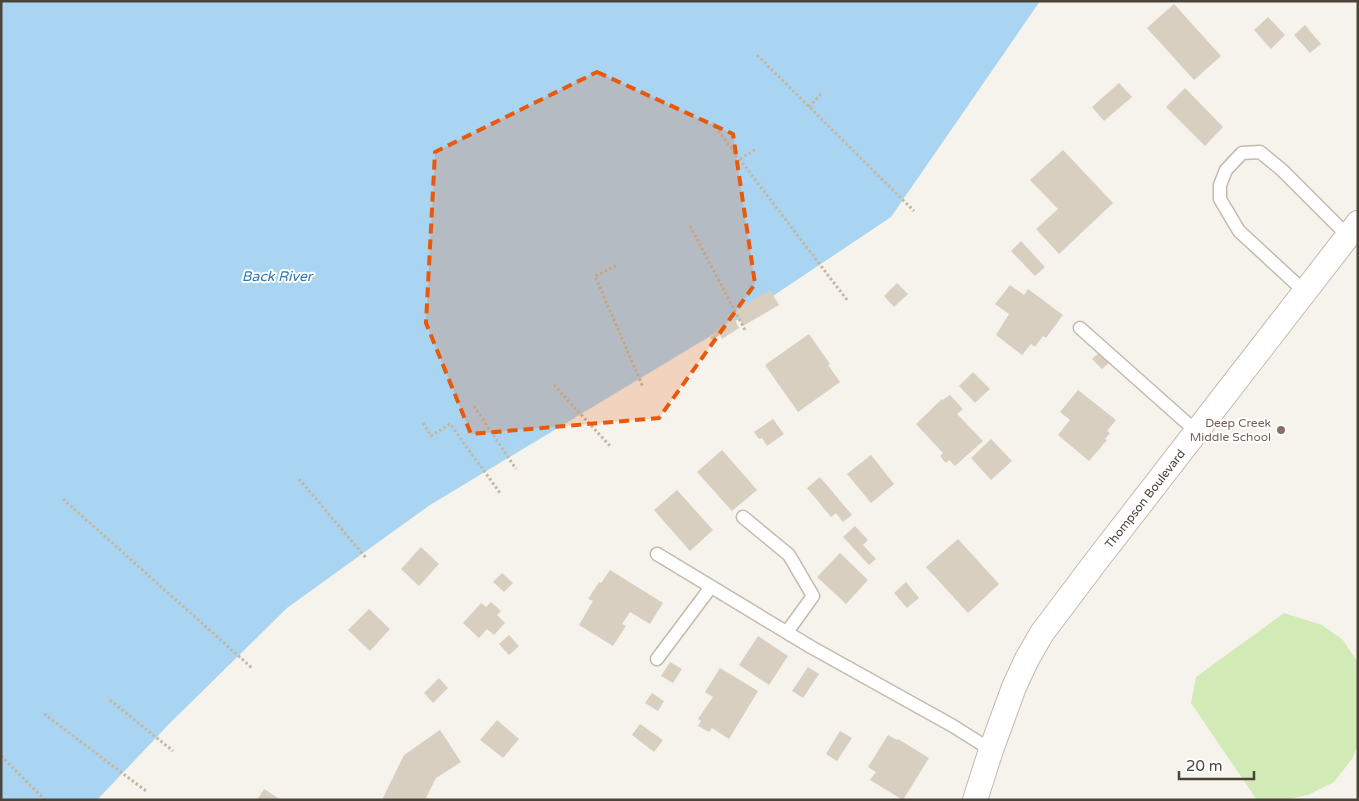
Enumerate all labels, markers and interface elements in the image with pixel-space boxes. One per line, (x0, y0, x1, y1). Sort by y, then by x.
water label: Back River (242, 268, 314, 285)
place label: Deep Creek Middle School (1190, 416, 1271, 444)
marker: Deep Creek Middle School (1275, 424, 1287, 436)
street label: Thompson Boulevard (1102, 447, 1188, 551)
scale bar (1179, 748, 1254, 780)
text: 20 m (1186, 757, 1223, 775)

